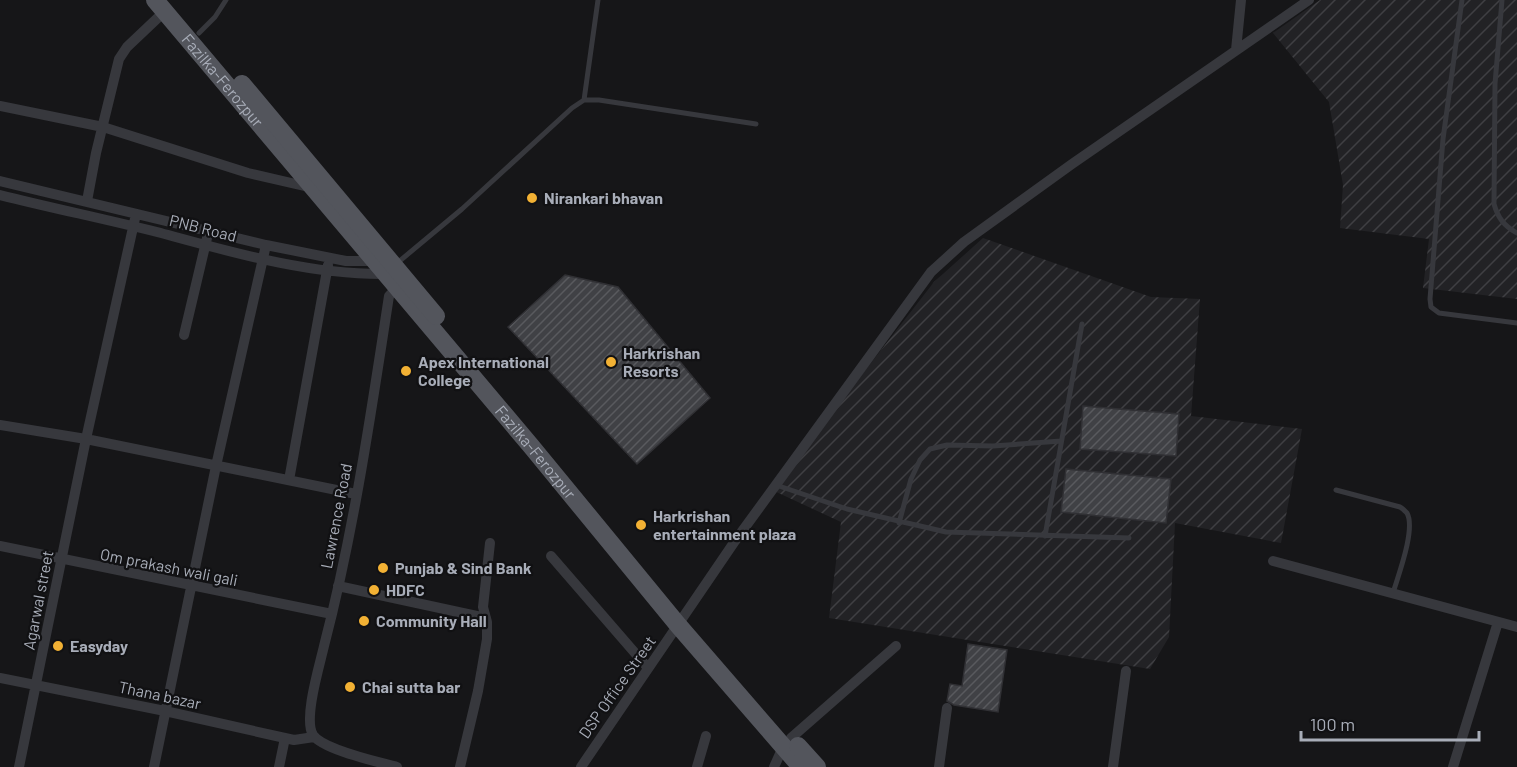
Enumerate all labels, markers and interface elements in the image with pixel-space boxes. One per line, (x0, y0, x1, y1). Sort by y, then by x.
street label: Fazilka-Ferozpur (178, 30, 268, 131)
place label: Nirankari bhavan (544, 188, 663, 207)
marker: Nirankari bhavan (525, 191, 539, 205)
street label: PNB Road (167, 210, 239, 245)
place label: Harkrishan Resorts (623, 343, 700, 380)
place label: Apex International College (418, 352, 549, 389)
marker: Harkrishan Resorts (604, 355, 618, 369)
marker: Apex International College (399, 364, 413, 378)
street label: Fazilka-Ferozpur (492, 401, 580, 503)
street label: Lawrence Road (316, 462, 355, 570)
place label: Harkrishan entertainment plaza (653, 506, 796, 543)
marker: Harkrishan entertainment plaza (634, 518, 648, 532)
street label: Om prakash wali gali (99, 544, 239, 589)
street label: Agarwal street (19, 549, 56, 651)
place label: Punjab & Sind Bank (395, 558, 532, 577)
marker: Punjab & Sind Bank (376, 561, 390, 575)
place label: HDFC (386, 580, 425, 599)
marker: HDFC (367, 583, 381, 597)
place label: Community Hall (376, 611, 487, 630)
marker: Community Hall (357, 614, 371, 628)
street label: DSP Office Street (574, 632, 659, 742)
place label: Easyday (70, 636, 128, 655)
marker: Easyday (51, 639, 65, 653)
street label: Thana bazar (117, 676, 203, 713)
place label: Chai sutta bar (362, 677, 460, 696)
marker: Chai sutta bar (343, 680, 357, 694)
scale bar (1301, 704, 1480, 742)
text: 100 m (1310, 713, 1355, 735)

